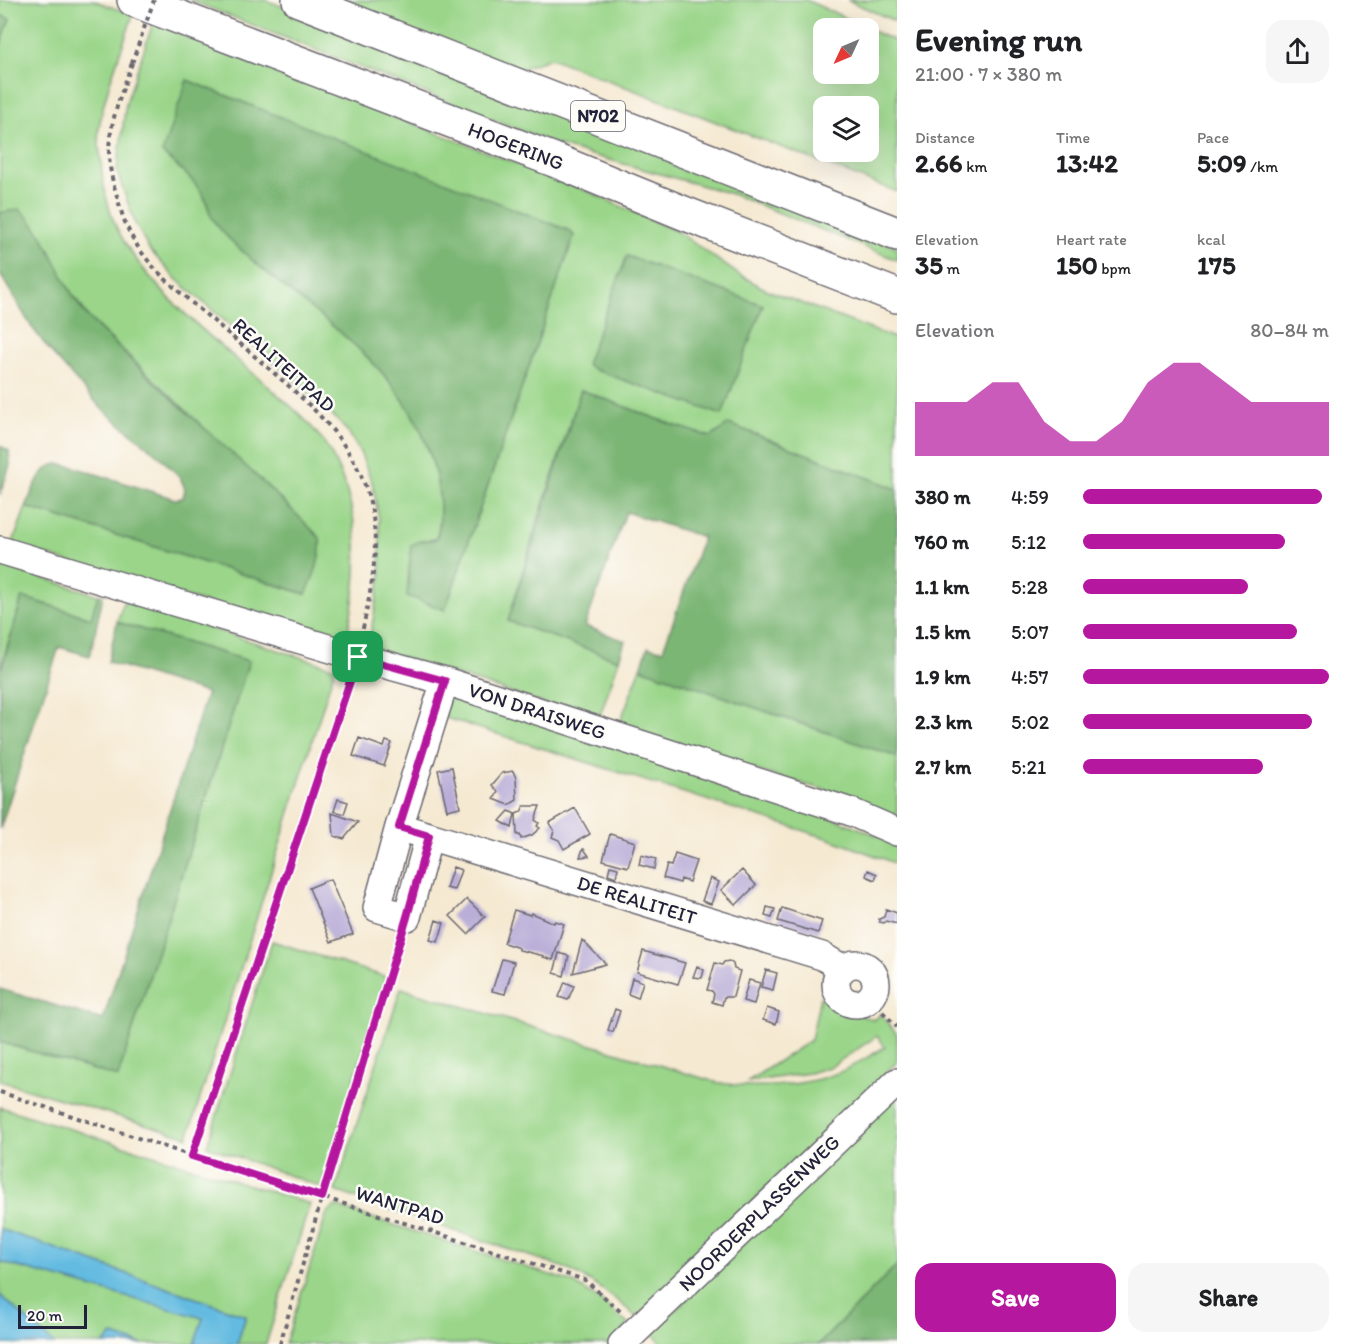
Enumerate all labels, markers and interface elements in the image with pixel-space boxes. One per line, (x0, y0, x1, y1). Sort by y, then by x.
north arrow (813, 18, 879, 84)
map controls (813, 18, 879, 162)
text: Evening run (915, 20, 1082, 59)
button: share (1266, 20, 1329, 83)
text: 21:00 · 7 × 380 m (915, 62, 1062, 86)
button: layers (813, 96, 879, 162)
road number: N702 (571, 101, 625, 131)
street label: HOGERING (465, 117, 567, 175)
text: Distance (915, 128, 975, 147)
text: Time (1056, 128, 1090, 147)
text: Pace (1197, 128, 1229, 147)
text: 2.66 (915, 147, 963, 179)
text: 13:42 (1056, 147, 1118, 179)
text: 5:09 (1197, 147, 1247, 179)
text: km (963, 157, 987, 176)
text: /km (1247, 157, 1278, 176)
text: Elevation (915, 230, 979, 249)
text: Heart rate (1056, 230, 1127, 249)
text: kcal (1197, 230, 1225, 249)
text: 35 (915, 249, 943, 281)
text: 150 (1056, 249, 1098, 281)
text: 175 (1197, 249, 1236, 281)
text: m (943, 259, 960, 278)
text: bpm (1098, 259, 1131, 278)
street label: REALITEITPAD (228, 313, 340, 417)
text: Elevation (915, 318, 994, 342)
text: 80–84 m (1250, 318, 1329, 342)
text: 380 m (915, 485, 971, 509)
text: 4:59 (1011, 485, 1049, 509)
text: 760 m (915, 530, 969, 554)
text: 5:12 (1011, 530, 1046, 554)
text: 1.1 km (915, 575, 969, 599)
text: 5:28 (1011, 575, 1048, 599)
text: 1.5 km (915, 620, 971, 644)
text: 5:07 (1011, 620, 1049, 644)
pin (332, 631, 383, 682)
icon: arrive (341, 640, 374, 673)
text: 1.9 km (915, 665, 971, 689)
text: 4:57 (1011, 665, 1048, 689)
street label: VON DRAISWEG (465, 678, 609, 744)
text: 2.3 km (915, 710, 972, 734)
text: 5:02 (1011, 710, 1049, 734)
text: 2.7 km (915, 755, 971, 779)
text: 5:21 (1011, 755, 1046, 779)
street label: DE REALITEIT (574, 870, 700, 930)
street label: NOORDERPLASSENWEG (673, 1130, 845, 1296)
street label: WANTPAD (353, 1180, 447, 1230)
button: Save (915, 1263, 1116, 1332)
button: Share (1128, 1263, 1329, 1332)
scale bar (18, 1302, 87, 1330)
text: 20 m (27, 1306, 62, 1325)

